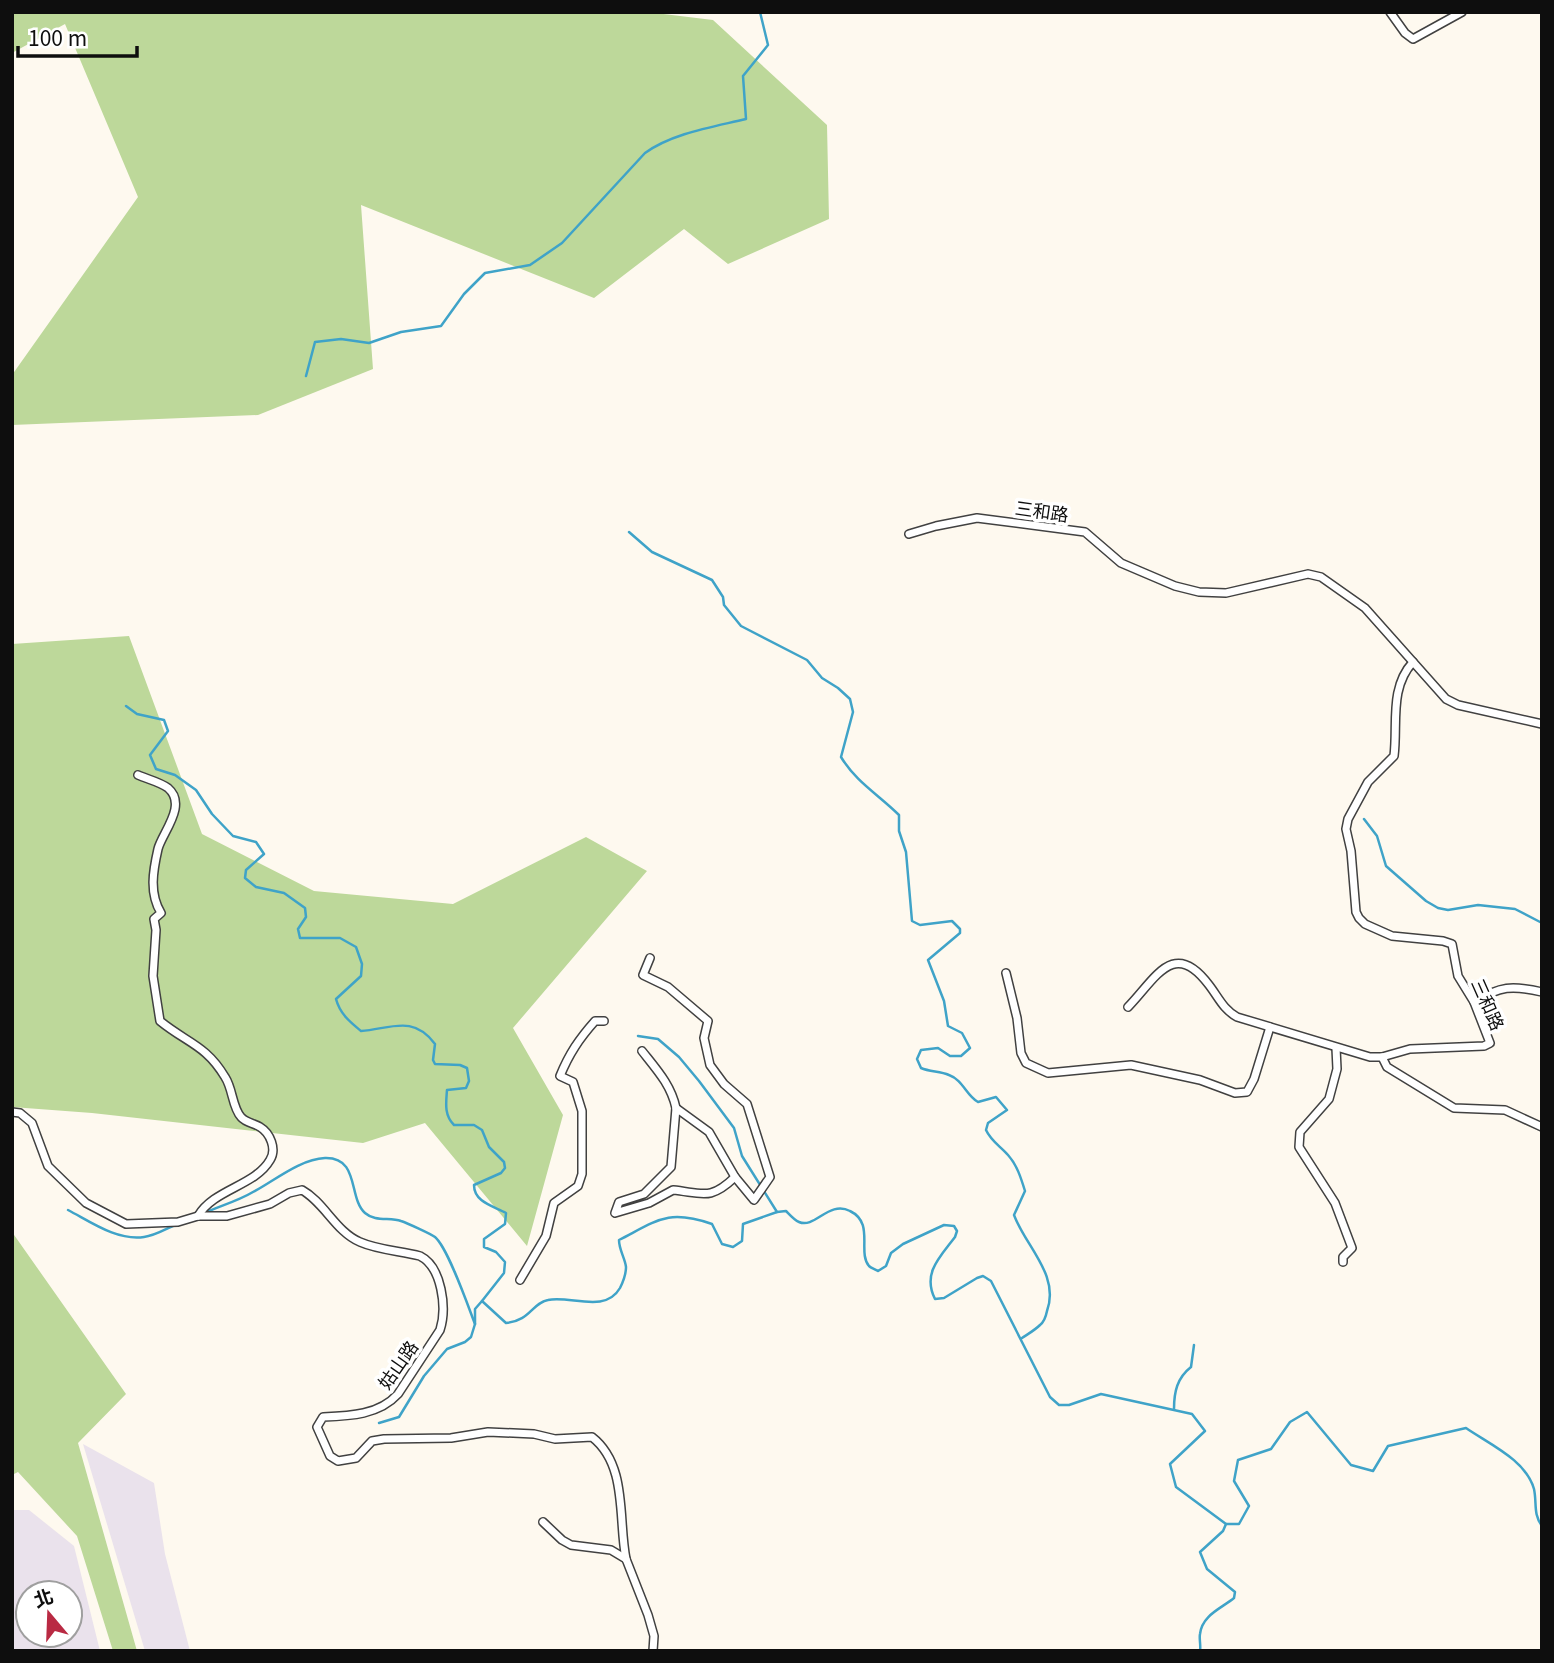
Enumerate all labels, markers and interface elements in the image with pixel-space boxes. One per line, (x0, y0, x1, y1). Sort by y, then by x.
scale bar (18, 14, 136, 58)
text: 100 m (28, 22, 87, 52)
street label: 三和路 (1013, 493, 1071, 527)
street label: 三和路 (1466, 974, 1512, 1034)
street label: 姑山路 (371, 1334, 423, 1394)
north arrow (14, 1579, 84, 1649)
text: 北 (30, 1581, 56, 1612)

